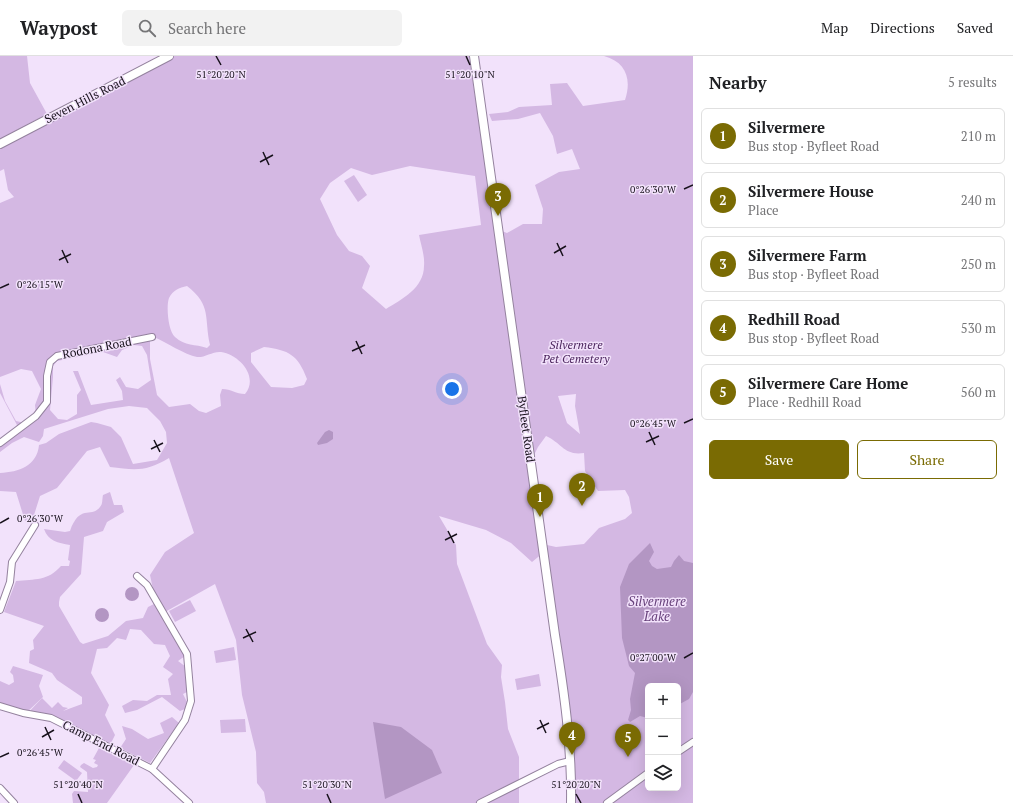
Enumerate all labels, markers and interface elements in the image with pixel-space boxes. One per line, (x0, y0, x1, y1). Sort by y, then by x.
search box (122, 10, 402, 46)
text: Waypost (20, 15, 98, 40)
icon: search (136, 17, 158, 39)
text: Search here (168, 18, 246, 38)
text: Map (821, 18, 848, 37)
text: Directions (870, 18, 935, 37)
text: Saved (957, 18, 993, 37)
text: 51°20'20"N (196, 68, 246, 81)
text: 51°20'10"N (445, 68, 495, 81)
text: Nearby (709, 71, 767, 94)
street label: Seven Hills Road (42, 73, 128, 126)
text: 5 results (948, 73, 997, 91)
text: Silvermere (748, 117, 825, 137)
text: 1 (719, 127, 727, 145)
text: 210 m (961, 127, 996, 145)
text: Bus stop · Byfleet Road (748, 137, 879, 155)
text: Silvermere House (748, 181, 874, 201)
pin: 3 (485, 183, 511, 216)
text: 0°26'30"W (630, 183, 677, 196)
text: 2 (719, 191, 727, 209)
text: 240 m (961, 191, 996, 209)
text: Place (748, 201, 779, 219)
text: Silvermere Farm (748, 245, 867, 265)
text: 3 (719, 255, 727, 273)
text: 250 m (961, 255, 996, 273)
text: Bus stop · Byfleet Road (748, 265, 879, 283)
text: 0°26'15"W (17, 278, 64, 291)
text: Redhill Road (748, 309, 840, 329)
text: 4 (719, 319, 727, 337)
text: 530 m (961, 319, 996, 337)
text: Bus stop · Byfleet Road (748, 329, 879, 347)
street label: Rodona Road (61, 333, 133, 362)
park label: Silvermere Pet Cemetery (542, 337, 610, 366)
text: Silvermere Care Home (748, 373, 908, 393)
your location (442, 379, 462, 399)
text: 5 (719, 383, 727, 401)
text: 560 m (961, 383, 996, 401)
text: Place · Redhill Road (748, 393, 861, 411)
street label: Byfleet Road (514, 395, 539, 463)
text: 0°26'45"W (630, 417, 677, 430)
button: Save (709, 440, 849, 479)
button: Share (857, 440, 997, 479)
pin: 2 (569, 473, 595, 506)
pin: 1 (527, 484, 553, 517)
text: 0°26'30"W (17, 512, 64, 525)
water label: Silvermere Lake (628, 592, 686, 625)
text: 0°27'00"W (630, 651, 677, 664)
map controls (645, 683, 681, 791)
button: + (645, 683, 681, 719)
street label: Camp End Road (60, 717, 142, 769)
button: − (645, 719, 681, 755)
pin: 4 (559, 722, 585, 755)
pin: 5 (615, 724, 641, 757)
text: 0°26'45"W (17, 746, 64, 759)
button: layers (645, 755, 681, 791)
text: 51°20'40"N (53, 778, 103, 791)
text: 51°20'30"N (302, 778, 352, 791)
text: 51°20'20"N (551, 778, 601, 791)

